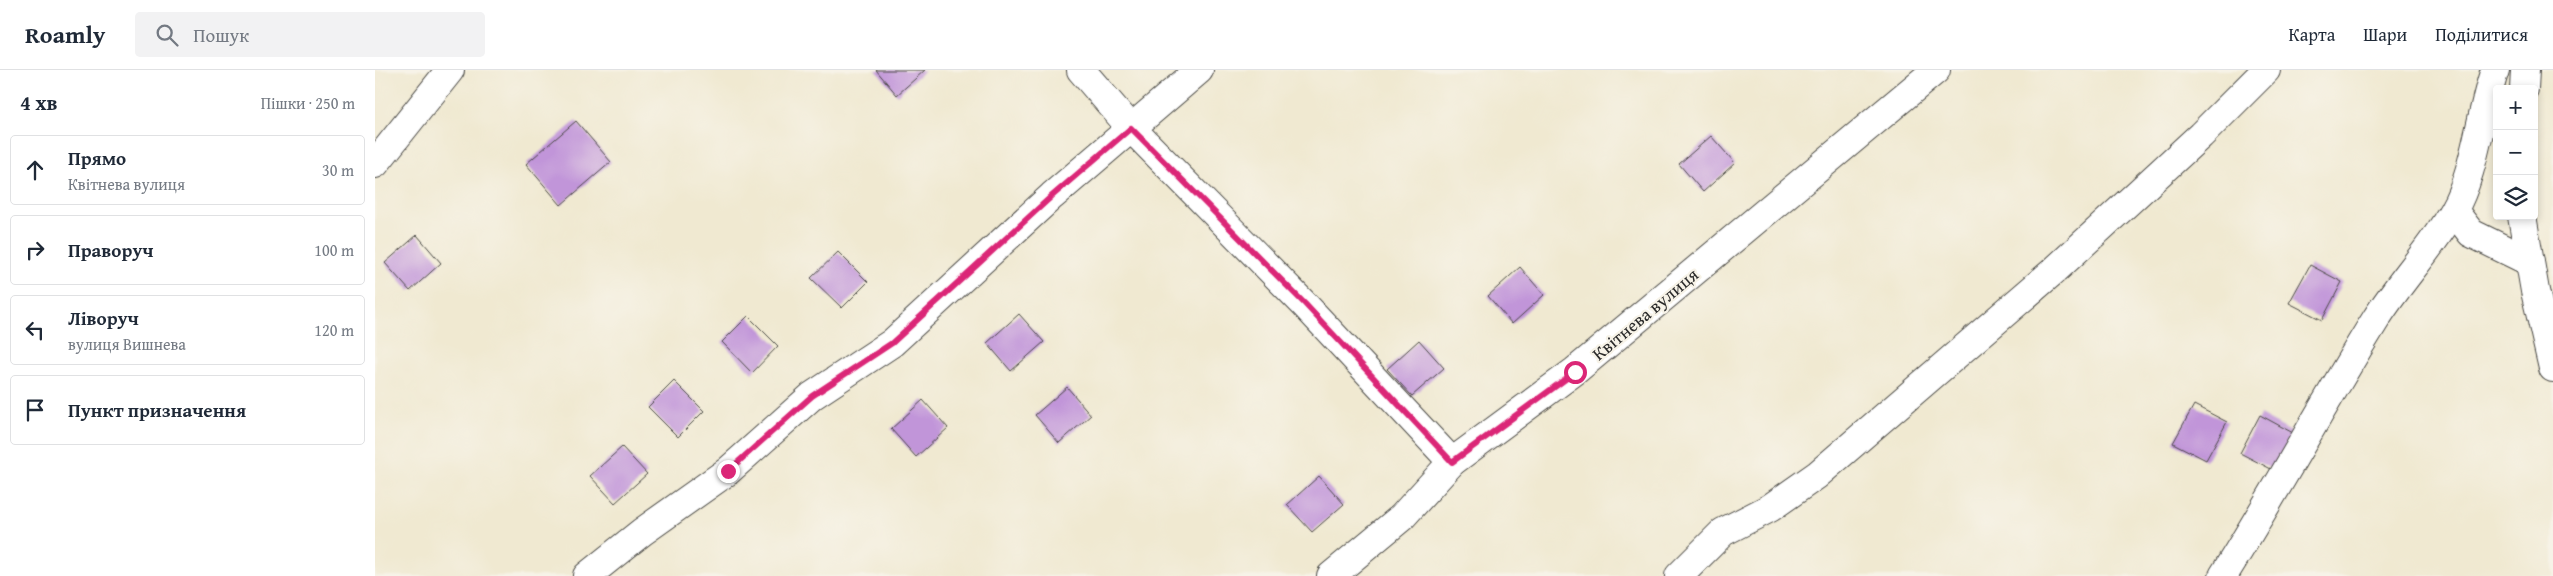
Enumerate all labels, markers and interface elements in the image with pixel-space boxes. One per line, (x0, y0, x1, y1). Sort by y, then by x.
search box (135, 12, 485, 57)
text: Roamly (25, 17, 105, 52)
icon: search (153, 21, 181, 49)
text: Пошук (193, 21, 249, 49)
text: Карта (2289, 21, 2335, 48)
text: Шари (2363, 21, 2407, 48)
text: Поділитися (2435, 21, 2528, 48)
map controls (2493, 85, 2538, 220)
button: + (2493, 85, 2538, 130)
text: 4 хв (20, 87, 58, 118)
text: Пішки · 250 m (261, 91, 355, 115)
button: − (2493, 130, 2538, 175)
text: Прямо (68, 144, 126, 172)
icon: ahead (21, 156, 49, 184)
text: 30 m (322, 158, 354, 182)
text: Квітнева вулиця (68, 172, 185, 196)
button: layers (2493, 175, 2538, 220)
icon: right (21, 236, 49, 264)
text: Праворуч (68, 236, 153, 264)
text: 100 m (314, 238, 354, 262)
street label: Квітнева вулиця (1586, 261, 1704, 367)
text: Ліворуч (68, 304, 139, 332)
icon: left (21, 316, 49, 344)
text: 120 m (314, 318, 354, 342)
text: вулиця Вишнева (68, 332, 186, 356)
route start (1564, 361, 1587, 384)
icon: arrive (21, 396, 49, 424)
text: Пункт призначення (68, 396, 246, 424)
route end (717, 460, 740, 483)

